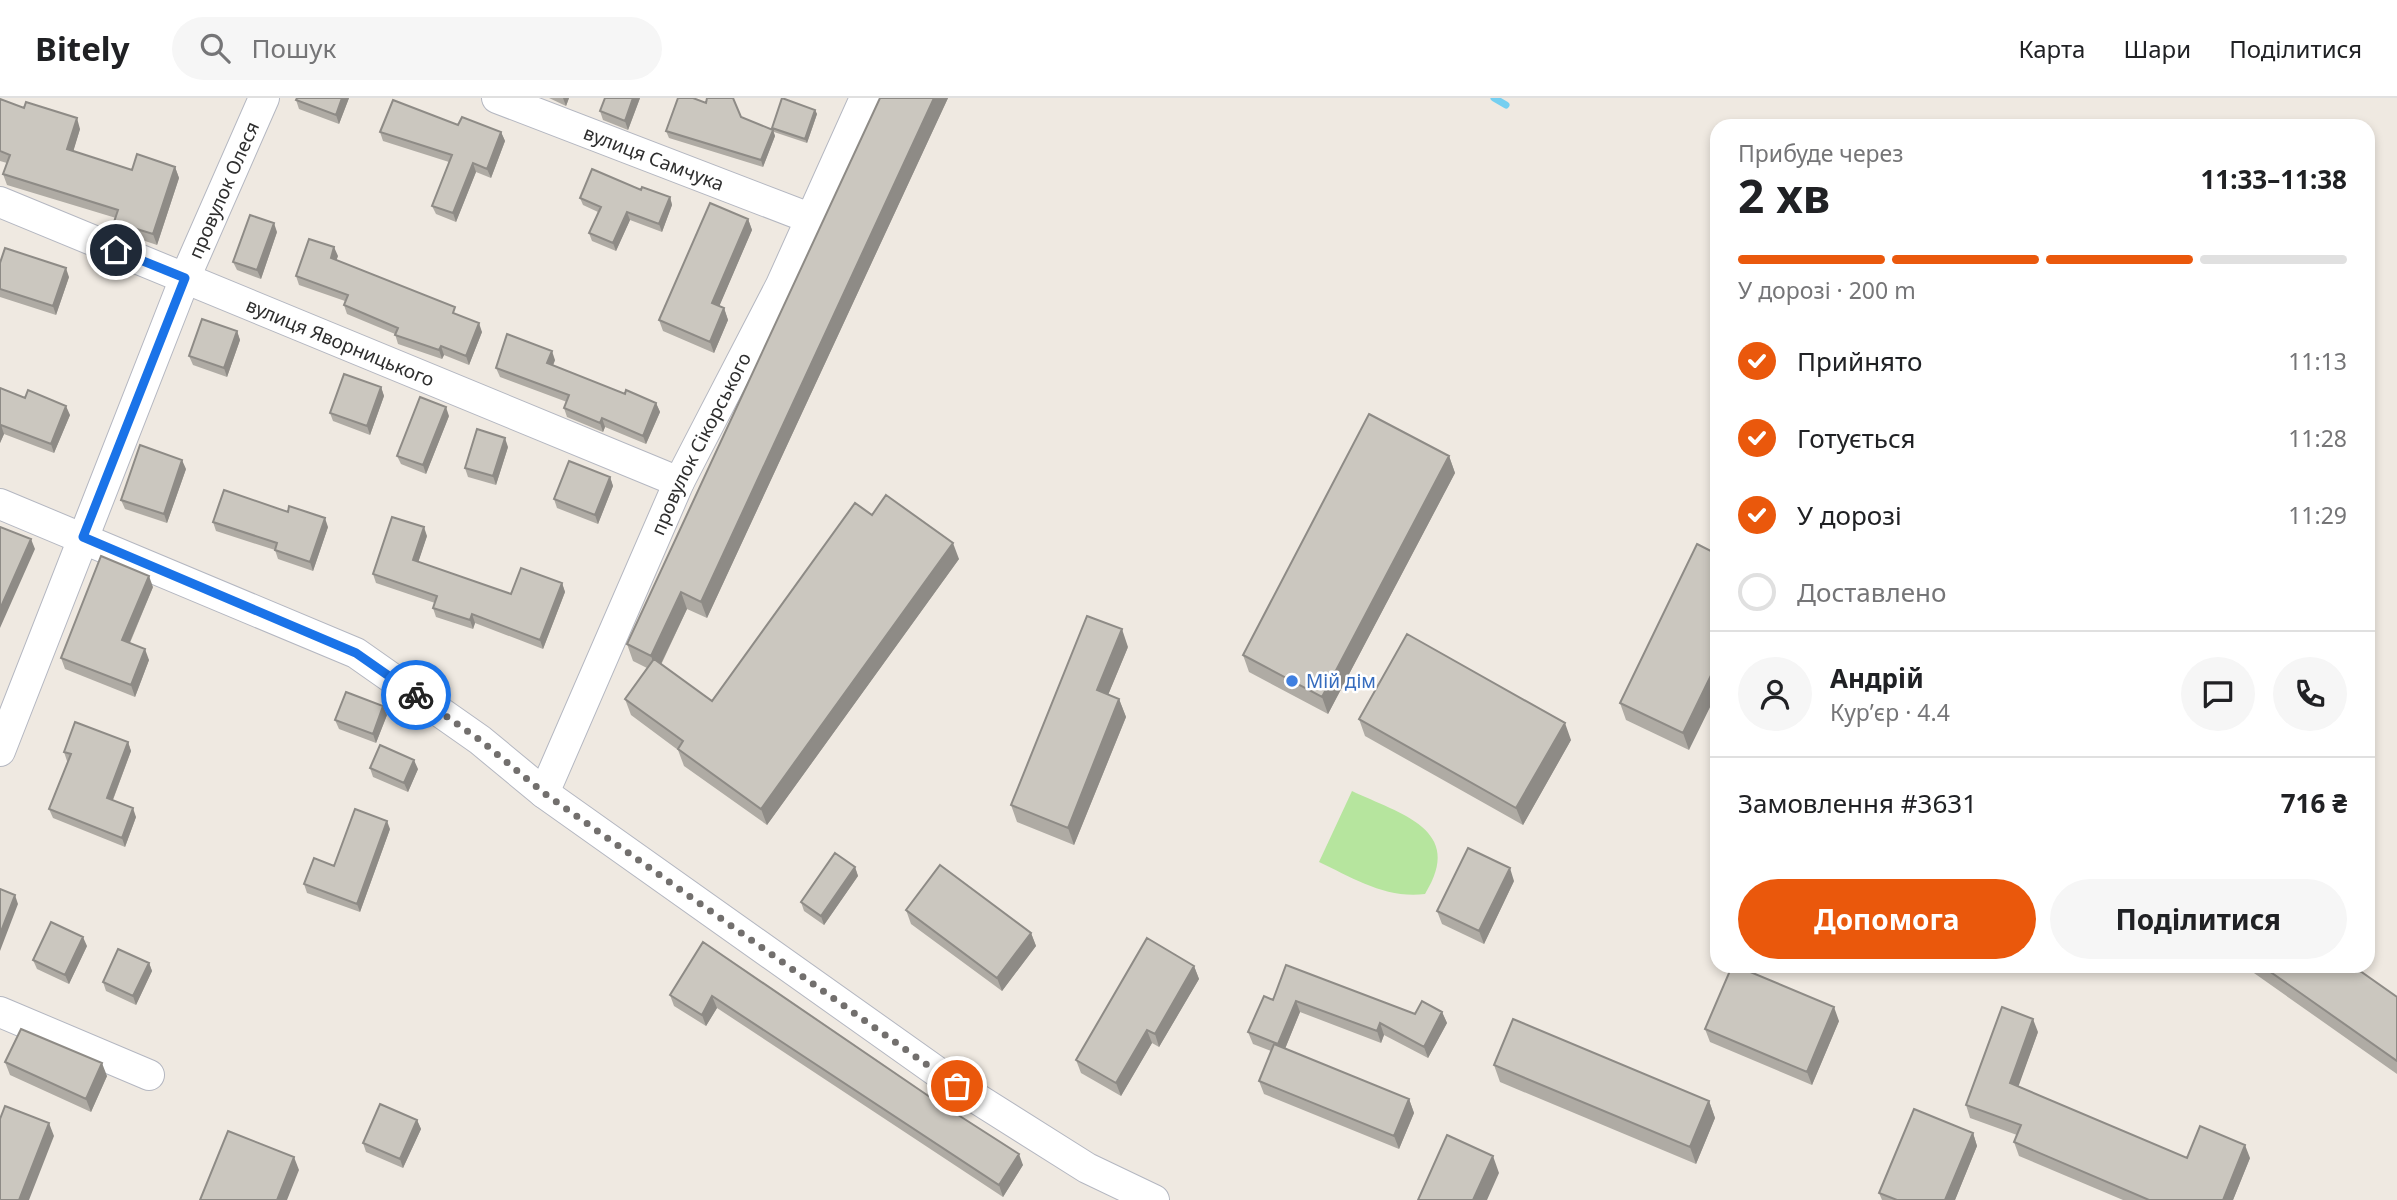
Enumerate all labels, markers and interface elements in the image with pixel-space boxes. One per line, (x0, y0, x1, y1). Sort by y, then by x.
search box (172, 17, 662, 80)
text: Bitely (35, 26, 130, 71)
icon: search (196, 29, 234, 67)
text: Пошук (252, 30, 336, 66)
text: Карта (2018, 32, 2085, 65)
text: Шари (2123, 32, 2191, 65)
text: Поділитися (2229, 32, 2362, 65)
street label: провулок Олеся (182, 117, 265, 263)
street label: вулиця Самчука (580, 120, 728, 197)
text: Прибуде через (1738, 137, 1903, 169)
text: 11:33–11:38 (2200, 161, 2347, 197)
text: 2 хв (1738, 164, 1830, 226)
pin (86, 220, 146, 280)
icon: home (97, 231, 135, 269)
text: У дорозі · 200 m (1738, 274, 1916, 306)
street label: вулиця Яворницького (242, 292, 438, 393)
icon: check (1738, 342, 1776, 380)
text: Прийнято (1797, 343, 1922, 379)
text: 11:13 (2288, 345, 2347, 377)
street label: провулок Сікорського (645, 348, 757, 539)
icon: check (1738, 419, 1776, 457)
text: Готується (1797, 420, 1916, 456)
text: 11:28 (2288, 422, 2347, 454)
icon: check (1738, 496, 1776, 534)
text: У дорозі (1797, 497, 1902, 533)
text: 11:29 (2288, 499, 2347, 531)
text: Доставлено (1797, 574, 1946, 610)
button: person (1738, 657, 1812, 731)
button: chat (2181, 657, 2255, 731)
button: phone (2273, 657, 2347, 731)
courier (381, 660, 451, 730)
text: Андрій (1830, 660, 1924, 696)
place label: Мій дім (1306, 668, 1376, 694)
marker: Мій дім (1284, 673, 1300, 689)
icon: bike (397, 676, 435, 714)
text: Кур’єр · 4.4 (1830, 696, 1950, 728)
text: Замовлення #3631 (1738, 785, 1977, 821)
text: 716 ₴ (2281, 785, 2347, 821)
button: Допомога (1738, 879, 2036, 959)
button: Поділитися (2050, 879, 2347, 959)
pin (927, 1056, 987, 1116)
icon: bag (938, 1067, 976, 1105)

